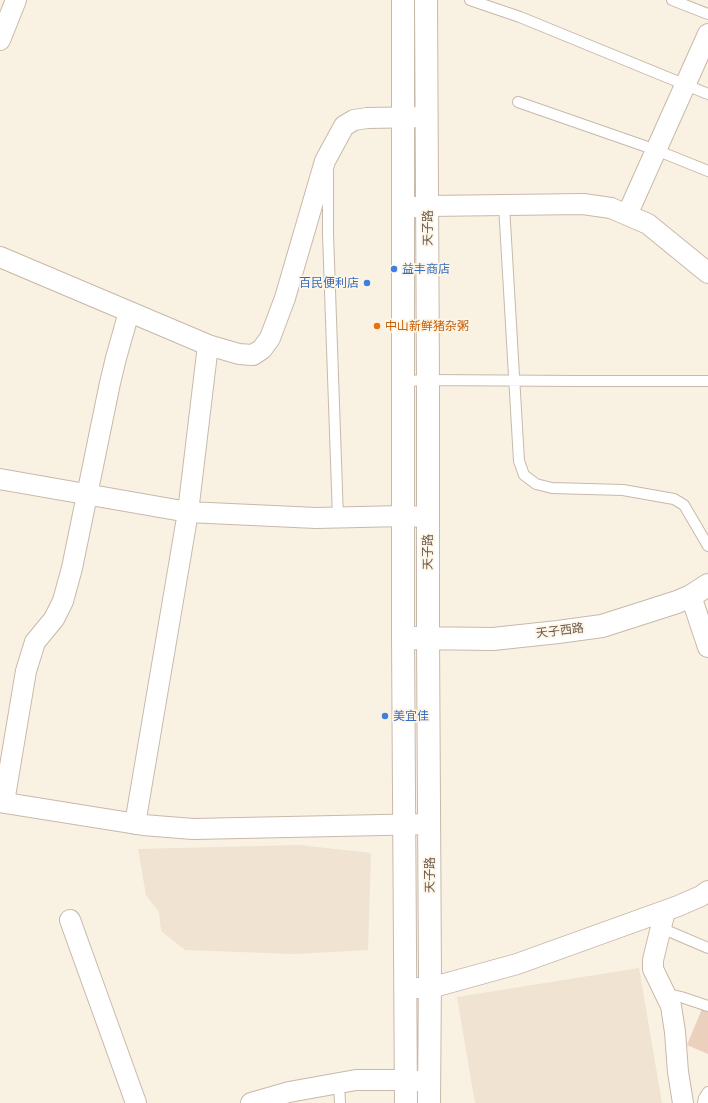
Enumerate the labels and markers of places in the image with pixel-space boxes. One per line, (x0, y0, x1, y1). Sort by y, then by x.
place label: 益丰商店 (402, 262, 450, 276)
marker: 益丰商店 (389, 264, 399, 274)
place label: 百民便利店 (299, 276, 359, 290)
marker: 百民便利店 (362, 278, 372, 288)
place label: 中山新鲜猪杂粥 (385, 319, 469, 333)
marker: 中山新鲜猪杂粥 (372, 321, 382, 331)
place label: 美宜佳 (393, 709, 429, 723)
marker: 美宜佳 (380, 711, 390, 721)

